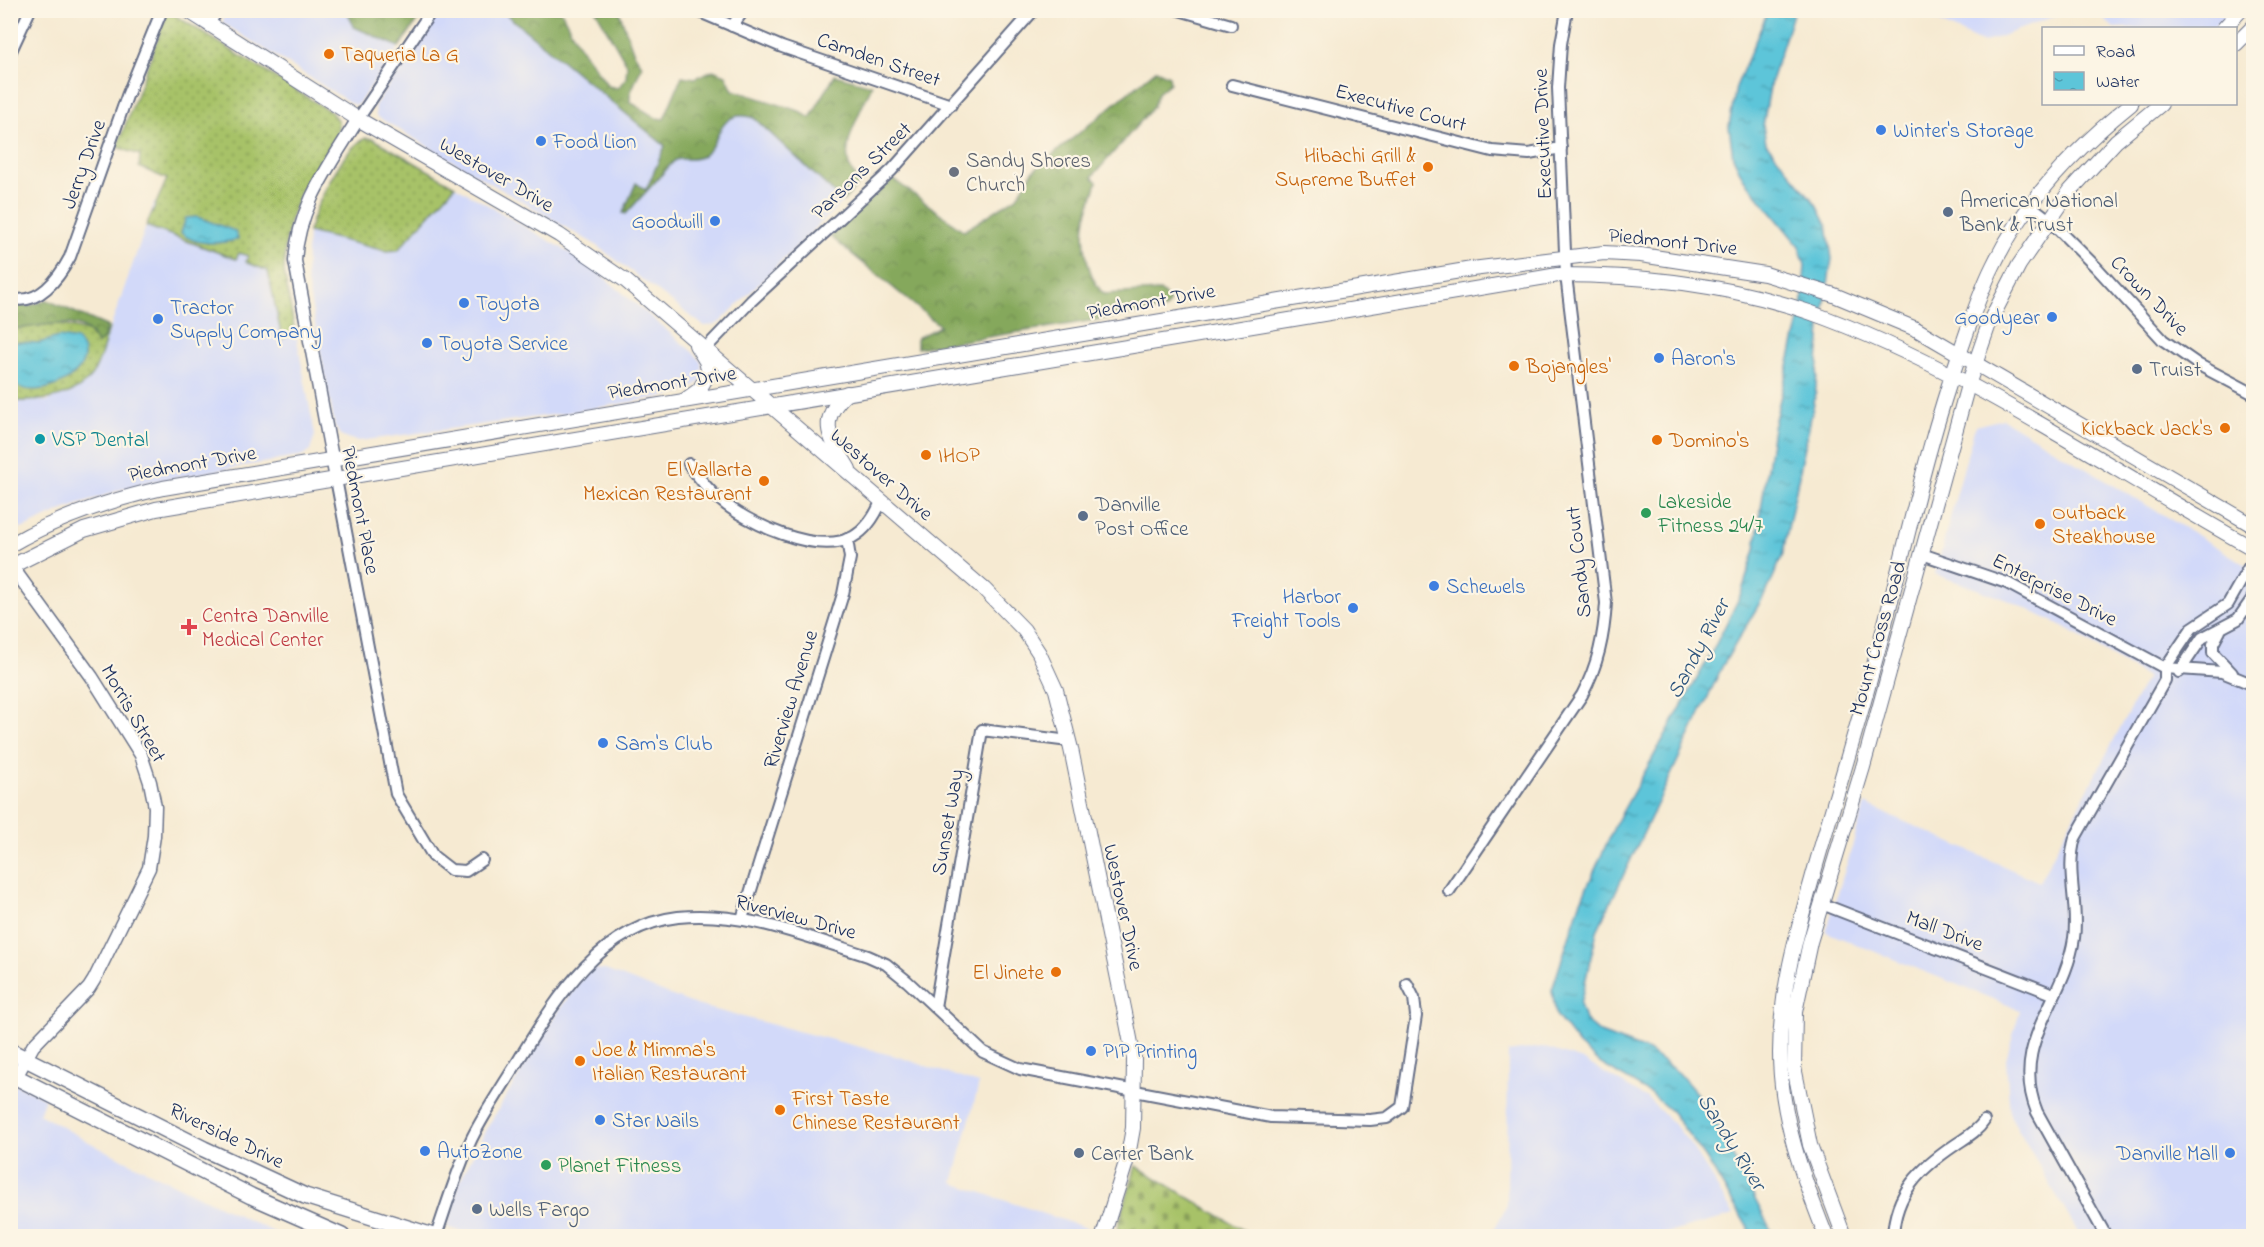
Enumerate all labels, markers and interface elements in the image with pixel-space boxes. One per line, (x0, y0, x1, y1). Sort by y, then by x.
street label: Camden Street (813, 26, 944, 96)
legend (2042, 27, 2237, 105)
text: Road (2096, 40, 2135, 66)
place label: Taqueria La G (341, 41, 459, 71)
marker: Taqueria La G (322, 47, 336, 61)
street label: Executive Drive (1527, 67, 1561, 200)
text: Water (2096, 70, 2140, 96)
street label: Executive Court (1331, 77, 1470, 141)
street label: Jerry Drive (55, 115, 117, 214)
street label: Parsons Street (805, 116, 919, 227)
place label: Winter's Storage (1893, 117, 2034, 149)
marker: Winter's Storage (1874, 123, 1888, 137)
place label: Food Lion (552, 128, 636, 158)
street label: Westover Drive (433, 131, 559, 221)
marker: Food Lion (534, 134, 548, 148)
place label: Hibachi Grill & Supreme Buffet (1275, 142, 1416, 196)
place label: Sandy Shores Church (966, 147, 1091, 201)
marker: Hibachi Grill & Supreme Buffet (1421, 160, 1435, 174)
marker: Sandy Shores Church (947, 165, 961, 179)
place label: American National Bank & Trust (1959, 187, 2118, 241)
marker: American National Bank & Trust (1941, 205, 1955, 219)
place label: Goodwill (632, 208, 703, 238)
marker: Goodwill (708, 214, 722, 228)
street label: Piedmont Drive (1607, 221, 1739, 265)
street label: Crown Drive (2102, 249, 2195, 344)
street label: Piedmont Drive (1085, 277, 1218, 329)
place label: Toyota (476, 290, 540, 322)
place label: Tractor Supply Company (170, 294, 322, 350)
marker: Toyota (457, 296, 471, 310)
place label: Goodyear (1954, 304, 2040, 336)
marker: Goodyear (2045, 310, 2059, 324)
marker: Tractor Supply Company (151, 312, 165, 326)
place label: Toyota Service (439, 330, 569, 362)
marker: Toyota Service (420, 336, 434, 350)
place label: Aaron's (1671, 345, 1736, 375)
marker: Aaron's (1652, 351, 1666, 365)
place label: Bojangles' (1525, 353, 1611, 385)
place label: Truist (2149, 356, 2201, 386)
street label: Piedmont Drive (606, 359, 739, 409)
marker: Bojangles' (1507, 359, 1521, 373)
marker: Truist (2130, 362, 2144, 376)
place label: Kickback Jack's (2081, 415, 2213, 445)
marker: Kickback Jack's (2218, 421, 2232, 435)
street label: Westover Drive (823, 422, 939, 529)
place label: VSP Dental (51, 426, 149, 456)
place label: Domino's (1668, 427, 1750, 457)
marker: VSP Dental (33, 432, 47, 446)
marker: Domino's (1650, 433, 1664, 447)
street label: Piedmont Drive (126, 439, 259, 491)
place label: IHOP (938, 442, 980, 472)
street label: Piedmont Place (332, 444, 386, 578)
marker: IHOP (919, 448, 933, 462)
place label: El Vallarta Mexican Restaurant (583, 456, 752, 510)
marker: El Vallarta Mexican Restaurant (757, 474, 771, 488)
place label: Lakeside Fitness 24/7 (1657, 488, 1763, 542)
place label: Danville Post Office (1094, 491, 1189, 545)
place label: Outback Steakhouse (2052, 499, 2156, 553)
street label: Sandy Court (1559, 504, 1603, 619)
marker: Lakeside Fitness 24/7 (1639, 506, 1653, 520)
marker: Danville Post Office (1076, 509, 1090, 523)
marker: Outback Steakhouse (2033, 517, 2047, 531)
street label: Enterprise Drive (1986, 546, 2122, 636)
street label: Mount Cross Road (1843, 558, 1915, 719)
place label: Schewels (1446, 573, 1526, 603)
marker: Schewels (1427, 579, 1441, 593)
place label: Harbor Freight Tools (1231, 583, 1341, 639)
water label: Sandy River (1660, 591, 1741, 705)
marker: Harbor Freight Tools (1346, 601, 1360, 615)
place label: Centra Danville Medical Center (202, 602, 329, 656)
marker: Centra Danville Medical Center (180, 618, 198, 636)
street label: Riverview Avenue (757, 626, 827, 772)
street label: Morris Street (92, 659, 173, 769)
place label: Sam's Club (615, 730, 712, 760)
marker: Sam's Club (596, 736, 610, 750)
street label: Sunset Way (925, 767, 975, 878)
street label: Westover Drive (1094, 842, 1150, 974)
street label: Riverview Drive (732, 887, 860, 949)
street label: Mall Drive (1901, 903, 1988, 960)
place label: El Jinete (972, 959, 1045, 989)
marker: El Jinete (1049, 965, 1063, 979)
place label: Joe & Mimma's Italian Restaurant (592, 1036, 747, 1090)
place label: PIP Printing (1103, 1038, 1197, 1070)
marker: PIP Printing (1084, 1044, 1098, 1058)
marker: Joe & Mimma's Italian Restaurant (573, 1054, 587, 1068)
place label: First Taste Chinese Restaurant (791, 1085, 960, 1139)
water label: Sandy River (1688, 1088, 1775, 1200)
street label: Riverside Drive (163, 1096, 289, 1178)
marker: First Taste Chinese Restaurant (773, 1103, 787, 1117)
place label: Star Nails (612, 1107, 699, 1137)
marker: Star Nails (593, 1113, 607, 1127)
place label: AutoZone (437, 1138, 523, 1168)
place label: Carter Bank (1091, 1140, 1194, 1170)
place label: Danville Mall (2115, 1140, 2218, 1170)
marker: AutoZone (418, 1144, 432, 1158)
marker: Carter Bank (1072, 1146, 1086, 1160)
marker: Danville Mall (2223, 1146, 2237, 1160)
place label: Planet Fitness (558, 1152, 681, 1182)
marker: Planet Fitness (539, 1158, 553, 1172)
place label: Wells Fargo (489, 1196, 590, 1228)
marker: Wells Fargo (470, 1202, 484, 1216)

